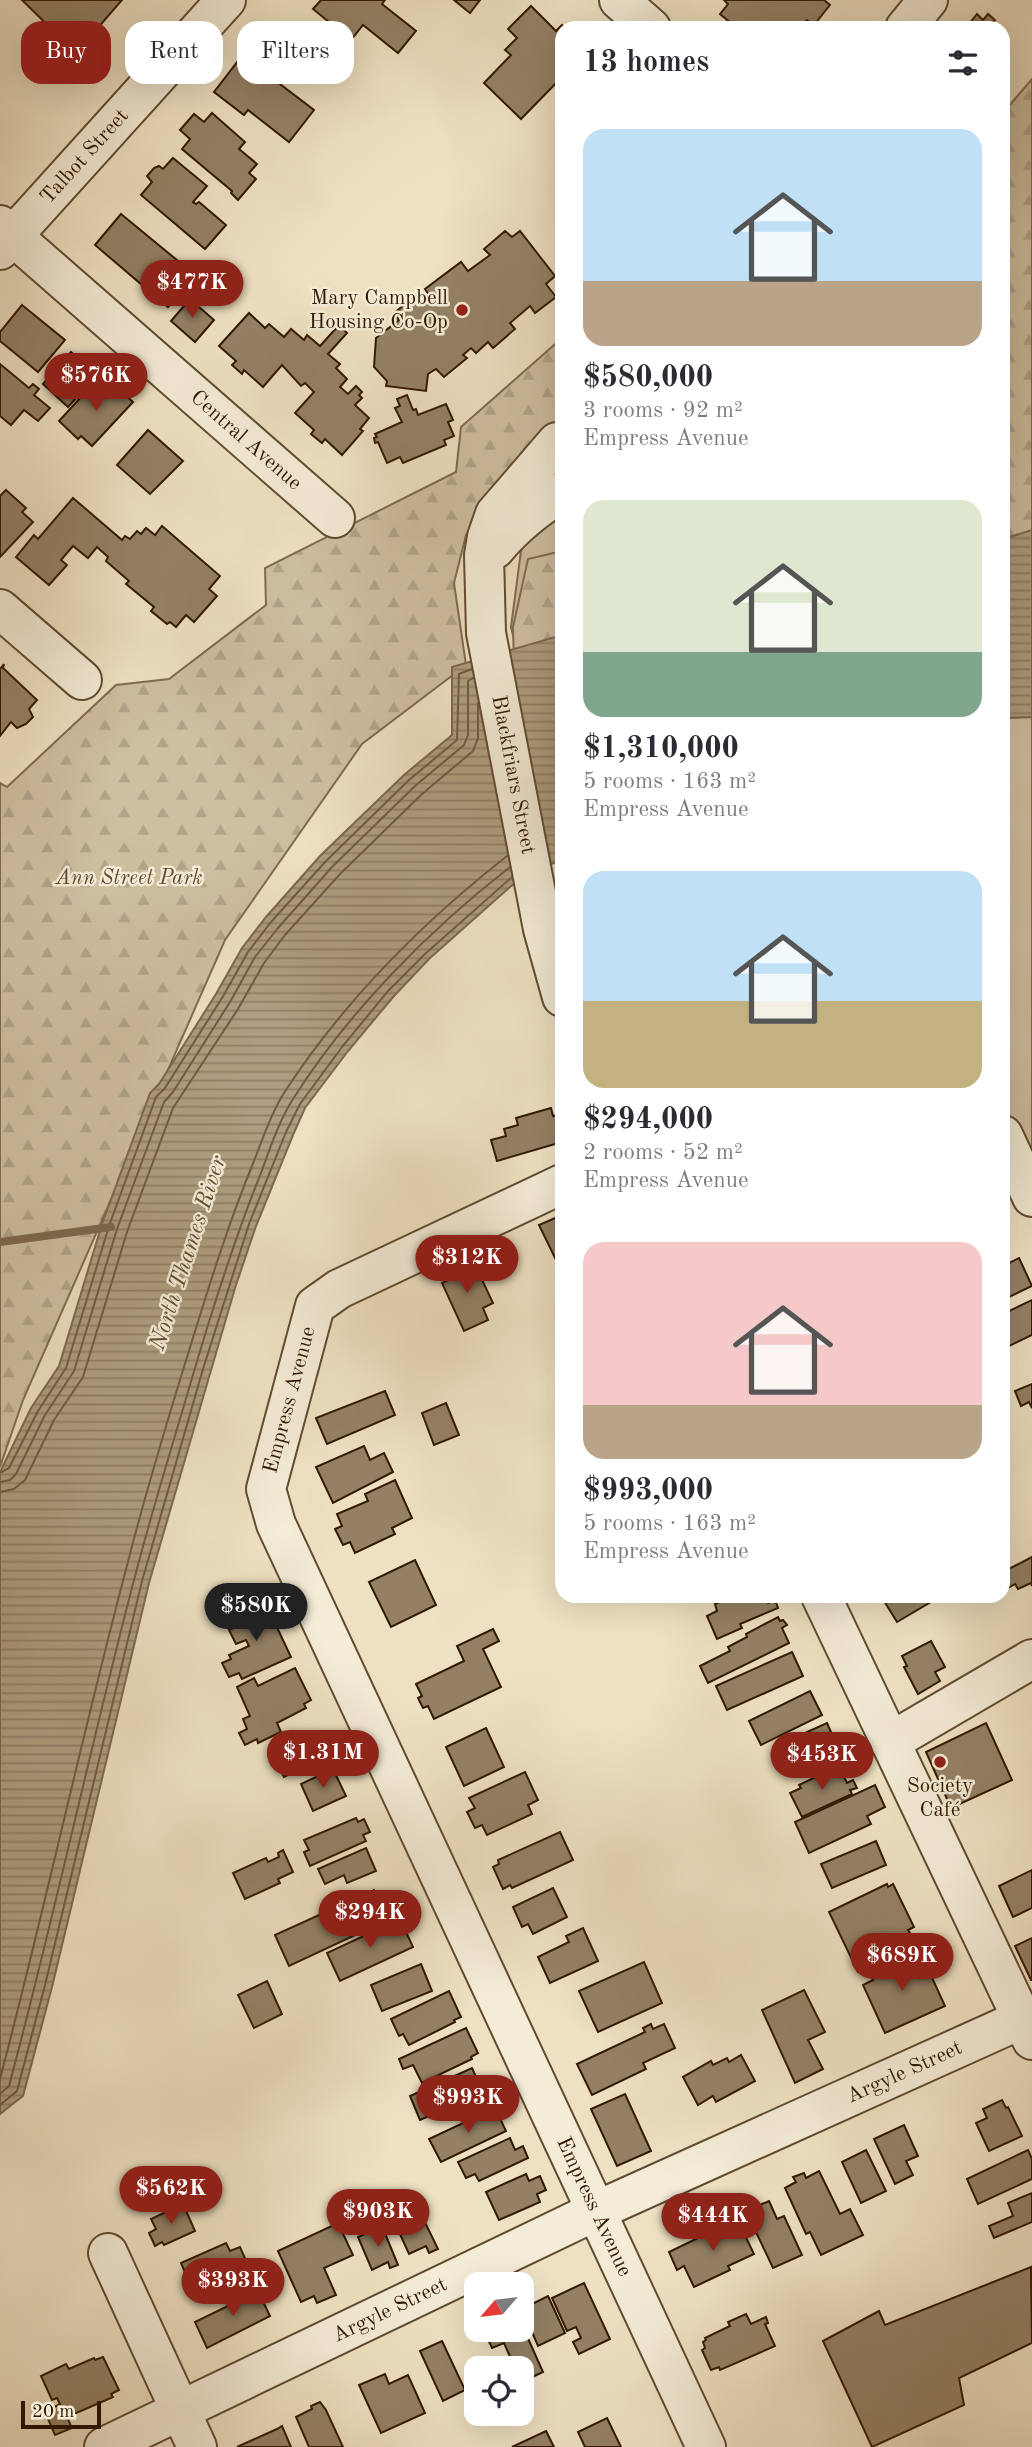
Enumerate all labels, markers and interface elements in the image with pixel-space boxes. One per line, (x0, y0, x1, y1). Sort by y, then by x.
chip: Buy (21, 21, 111, 84)
chip: Rent (125, 21, 223, 84)
chip: Filters (237, 21, 354, 84)
icon: filters (944, 44, 982, 82)
text: 13 homes (583, 48, 709, 78)
street label: Talbot Street (36, 105, 133, 208)
icon: home (720, 174, 846, 300)
pin: $477K (143, 260, 241, 320)
text: $477K (156, 271, 228, 294)
place label: Mary Campbell Housing Co-Op (309, 288, 448, 333)
marker: Mary Campbell Housing Co-Op (454, 302, 470, 318)
pin: $576K (47, 354, 145, 413)
text: $580,000 (583, 363, 713, 393)
text: $576K (60, 364, 132, 387)
street label: Central Avenue (187, 386, 306, 494)
text: 3 rooms · 92 m² (583, 399, 743, 422)
text: Empress Avenue (583, 427, 749, 450)
icon: home (720, 545, 846, 671)
street label: Blackfriars Street (488, 693, 539, 856)
text: $1,310,000 (583, 734, 739, 764)
text: 5 rooms · 163 m² (583, 770, 756, 793)
text: Empress Avenue (583, 798, 749, 821)
park label: Ann Street Park (54, 868, 203, 889)
icon: home (720, 916, 846, 1042)
text: $294,000 (583, 1105, 713, 1135)
text: 2 rooms · 52 m² (583, 1141, 743, 1164)
water label: North Thames River (145, 1152, 231, 1354)
text: Empress Avenue (583, 1169, 749, 1192)
pin: $312K (418, 1236, 516, 1295)
text: $312K (431, 1246, 503, 1269)
icon: home (720, 1287, 846, 1413)
street label: Empress Avenue (260, 1324, 320, 1476)
text: $993,000 (583, 1476, 713, 1506)
text: 5 rooms · 163 m² (583, 1512, 756, 1535)
text: Empress Avenue (583, 1540, 749, 1563)
pin: $580K (207, 1584, 305, 1643)
text: $580K (220, 1594, 292, 1617)
pin: $1.31M (266, 1730, 380, 1790)
pin: $453K (773, 1732, 871, 1792)
text: $1.31M (283, 1741, 363, 1764)
text: $453K (786, 1743, 858, 1766)
marker: Society Café (932, 1754, 948, 1770)
place label: Society Café (907, 1776, 973, 1821)
pin: $294K (321, 1890, 419, 1950)
text: $294K (334, 1901, 406, 1924)
pin: $689K (853, 1934, 951, 1993)
text: $689K (866, 1944, 938, 1967)
street label: Argyle Street (844, 2037, 965, 2107)
pin: $993K (419, 2076, 517, 2135)
text: $993K (432, 2086, 504, 2109)
street label: Empress Avenue (553, 2134, 636, 2280)
pin: $562K (122, 2166, 220, 2226)
text: $562K (135, 2177, 207, 2200)
pin: $903K (329, 2190, 427, 2249)
pin: $444K (664, 2194, 762, 2253)
text: $903K (342, 2200, 414, 2223)
text: $444K (677, 2204, 749, 2227)
pin: $393K (184, 2258, 282, 2318)
text: $393K (197, 2269, 269, 2292)
north arrow (464, 2272, 534, 2342)
map controls (464, 2272, 534, 2426)
street label: Argyle Street (329, 2274, 450, 2346)
button: locate (464, 2356, 534, 2426)
scale bar (21, 2398, 102, 2430)
text: 20 m (32, 2403, 74, 2422)

